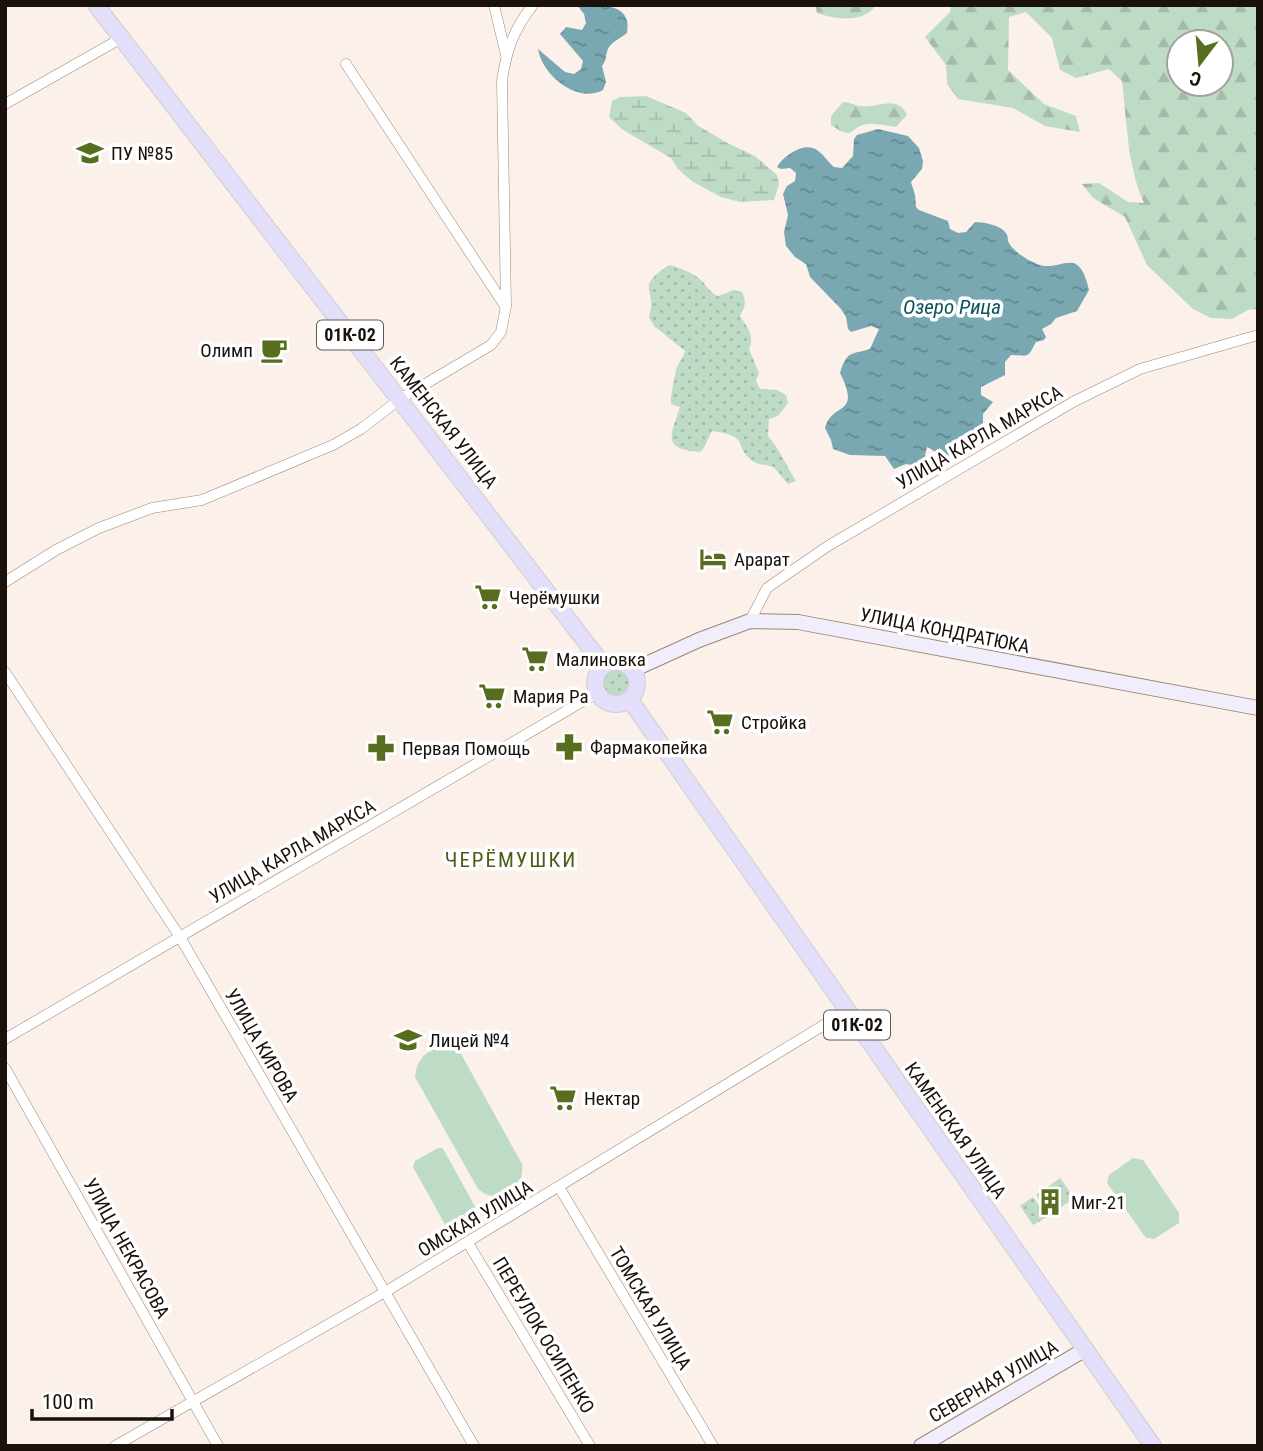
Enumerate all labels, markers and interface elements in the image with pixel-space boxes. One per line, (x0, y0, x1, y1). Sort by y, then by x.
north arrow (1165, 28, 1235, 98)
text: С (1187, 66, 1204, 91)
school or university icon: ПУ №85 (75, 138, 105, 168)
place label: ПУ №85 (111, 142, 173, 165)
water label: Озеро Рица (903, 295, 1001, 319)
road number: 01К-02 (317, 320, 383, 349)
cafe icon: Олимп (259, 335, 289, 365)
place label: Олимп (200, 339, 253, 362)
street label: КАМЕНСКАЯ УЛИЦА (385, 352, 502, 493)
street label: УЛИЦА КАРЛА МАРКСА (892, 380, 1066, 494)
hotel icon: Арарат (698, 544, 728, 574)
place label: Арарат (734, 548, 790, 571)
supermarket icon: Черёмушки (473, 582, 503, 612)
place label: Черёмушки (509, 586, 600, 609)
street label: УЛИЦА КОНДРАТЮКА (858, 603, 1032, 658)
supermarket icon: Малиновка (520, 644, 550, 674)
place label: Малиновка (556, 648, 646, 671)
supermarket icon: Мария Ра (477, 681, 507, 711)
place label: Мария Ра (513, 685, 589, 708)
supermarket icon: Стройка (705, 707, 735, 737)
place label: Стройка (741, 711, 807, 734)
pharmacy icon: Фармакопейка (554, 732, 584, 762)
pharmacy icon: Первая Помощь (366, 733, 396, 763)
place label: Фармакопейка (590, 736, 708, 759)
place label: Первая Помощь (402, 737, 530, 760)
street label: УЛИЦА КАРЛА МАРКСА (205, 794, 379, 908)
district label: ЧЕРЁМУШКИ (445, 848, 577, 872)
street label: УЛИЦА КИРОВА (220, 985, 303, 1106)
road number: 01К-02 (824, 1010, 890, 1040)
school or university icon: Лицей №4 (393, 1025, 423, 1055)
place label: Лицей №4 (429, 1029, 510, 1052)
street label: КАМЕНСКАЯ УЛИЦА (900, 1058, 1011, 1203)
supermarket icon: Нектар (548, 1083, 578, 1113)
place label: Нектар (584, 1087, 640, 1110)
street label: УЛИЦА НЕКРАСОВА (79, 1174, 175, 1322)
street label: ОМСКАЯ УЛИЦА (414, 1175, 537, 1262)
building icon: Миг-21 (1035, 1187, 1065, 1217)
place label: Миг-21 (1071, 1191, 1126, 1214)
street label: ТОМСКАЯ УЛИЦА (605, 1243, 696, 1374)
street label: ПЕРЕУЛОК ОСИПЕНКО (488, 1253, 599, 1417)
street label: СЕВЕРНАЯ УЛИЦА (925, 1335, 1062, 1428)
scale bar (32, 1378, 172, 1422)
text: 100 m (42, 1390, 94, 1414)

